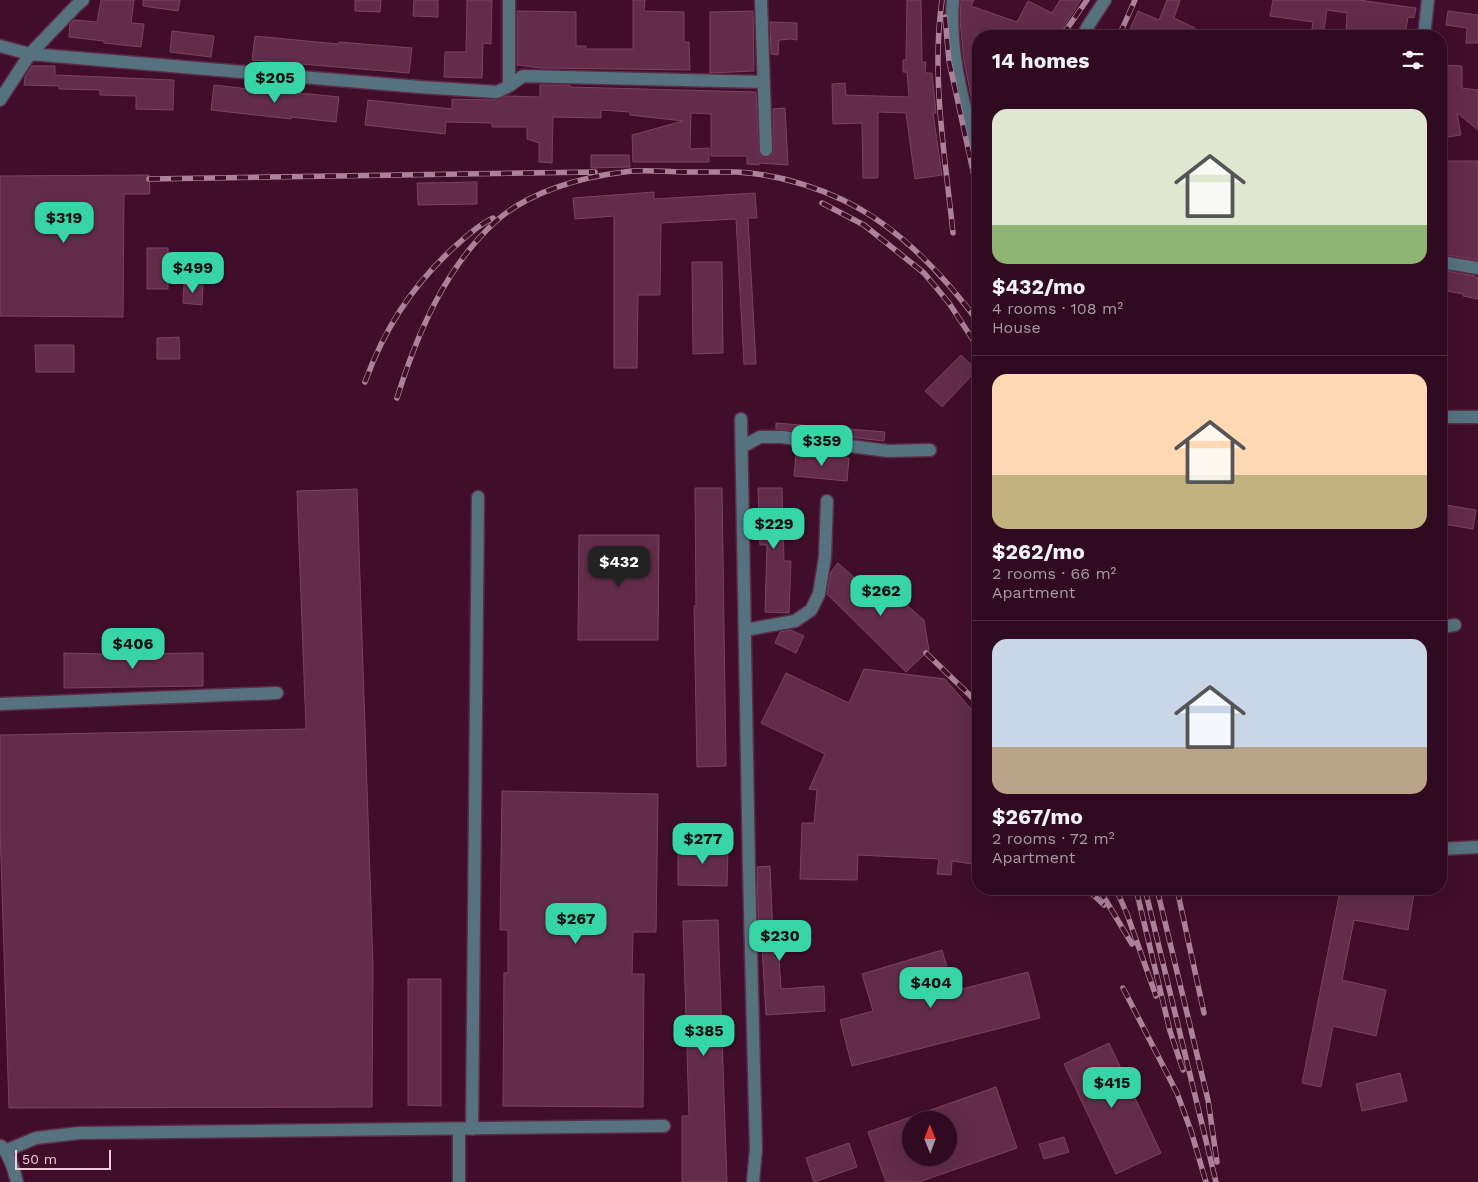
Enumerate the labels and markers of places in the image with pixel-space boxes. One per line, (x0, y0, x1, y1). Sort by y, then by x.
pin: $205 (245, 62, 305, 104)
pin: $319 (34, 202, 94, 244)
pin: $499 (163, 252, 223, 294)
pin: $359 (792, 424, 852, 467)
pin: $229 (744, 508, 804, 550)
pin: $432 (589, 546, 649, 588)
pin: $262 (851, 574, 911, 617)
pin: $406 (103, 628, 163, 670)
pin: $277 (673, 822, 733, 865)
pin: $267 (546, 902, 606, 945)
pin: $230 (750, 920, 810, 962)
pin: $404 (901, 966, 961, 1009)
pin: $385 (674, 1014, 734, 1057)
pin: $415 (1082, 1066, 1142, 1109)

